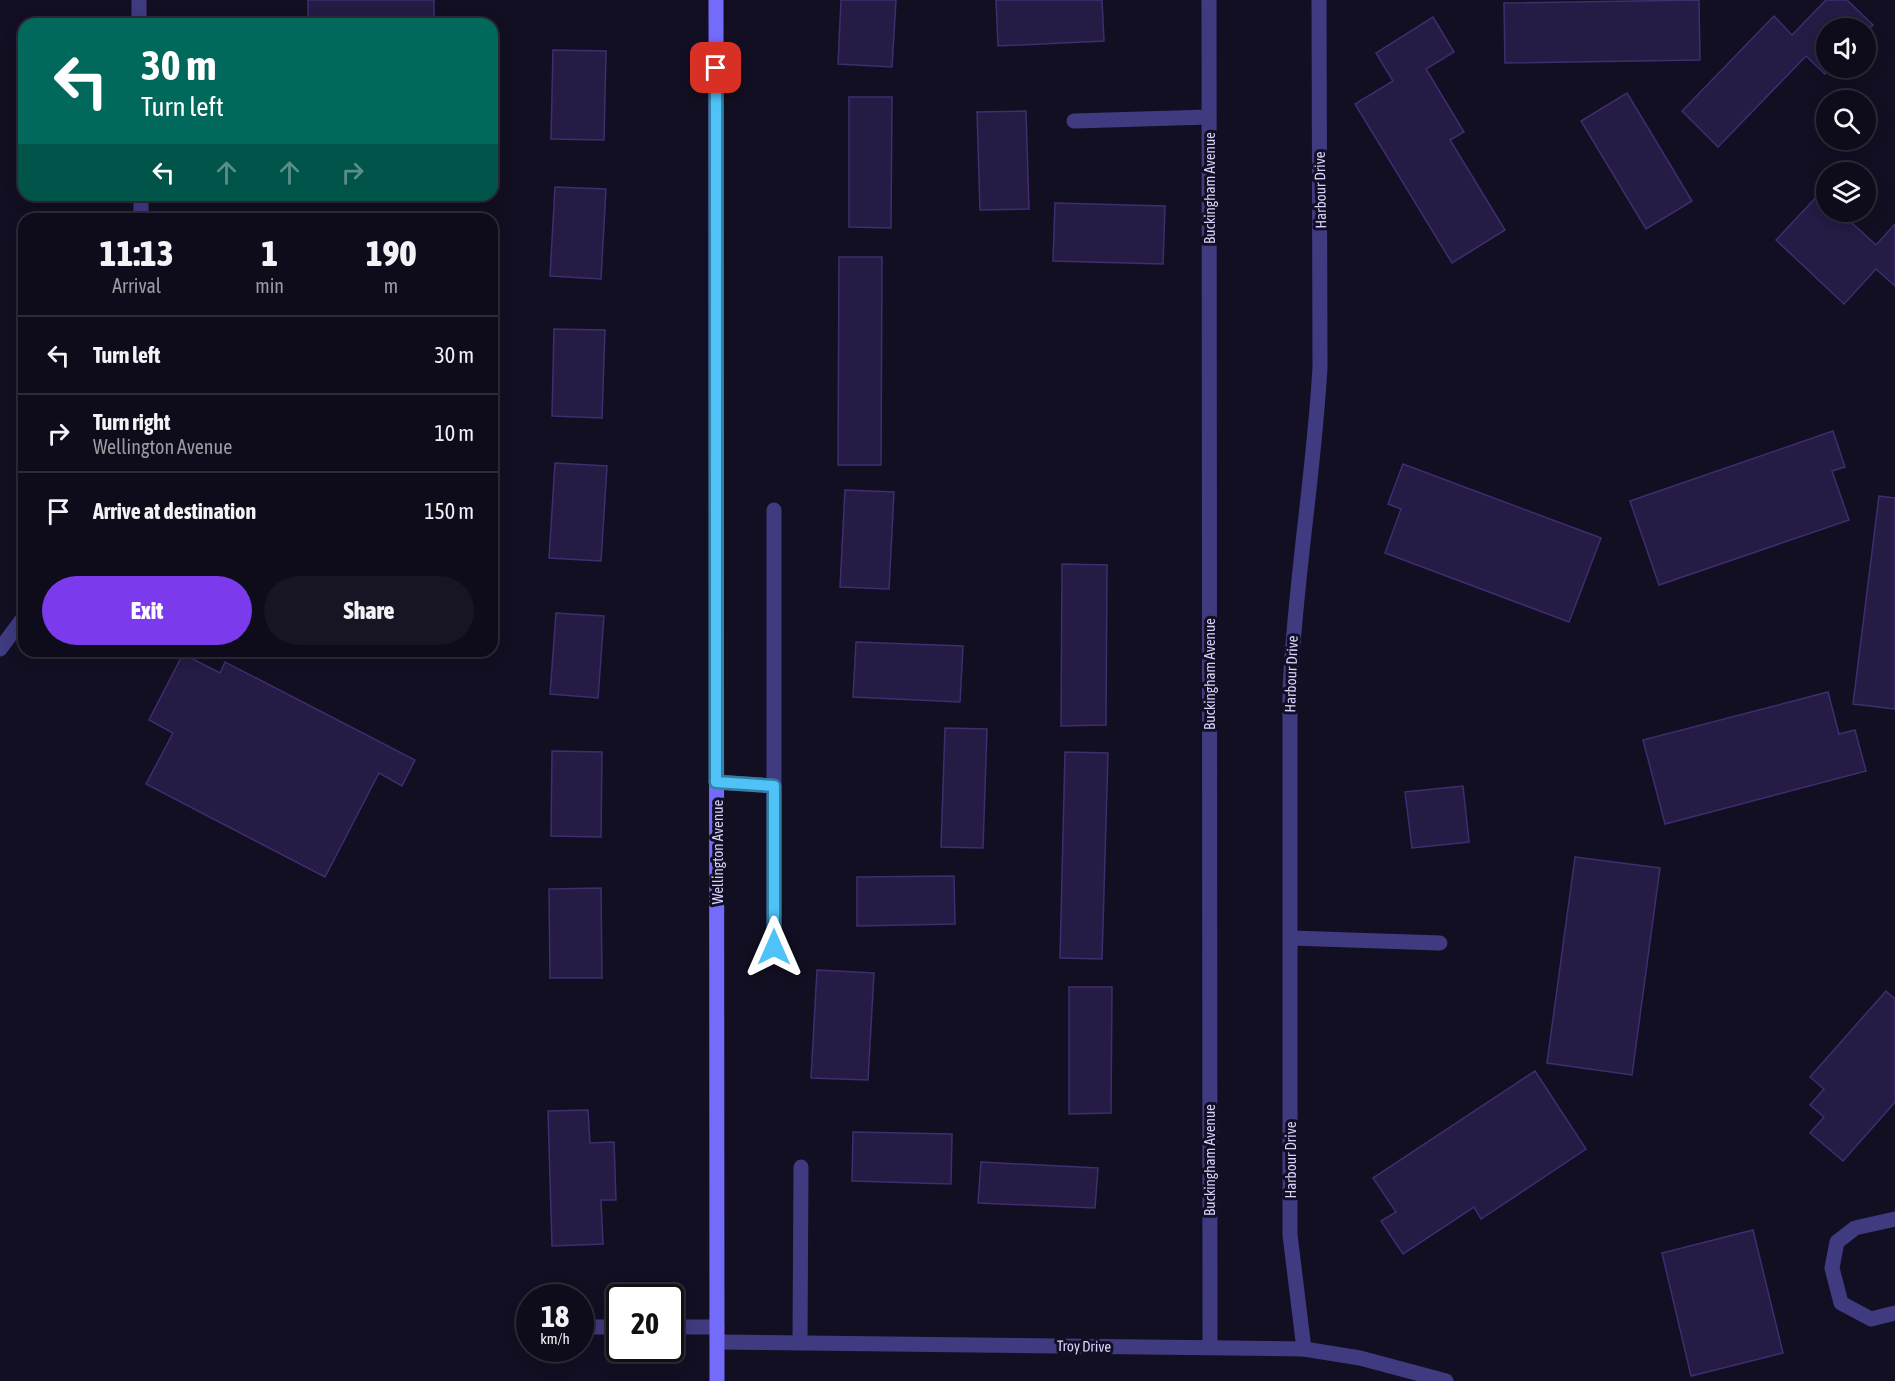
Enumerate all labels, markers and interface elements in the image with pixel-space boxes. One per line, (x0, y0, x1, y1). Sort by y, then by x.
map controls (1816, 18, 1876, 222)
button: sound (1816, 18, 1876, 78)
text: 30 m (141, 41, 216, 89)
icon: left (42, 42, 120, 120)
pin (690, 42, 741, 93)
icon: arrive (699, 51, 732, 84)
button: search (1816, 90, 1876, 150)
text: Turn left (141, 91, 224, 122)
street label: Buckingham Avenue (1201, 132, 1218, 244)
street label: Harbour Drive (1311, 151, 1329, 229)
icon: left (147, 156, 180, 189)
icon: ahead (210, 156, 243, 189)
icon: ahead (273, 156, 306, 189)
icon: right (336, 156, 369, 189)
button: layers (1816, 162, 1876, 222)
text: 11:13 (100, 232, 174, 274)
text: 1 (261, 232, 278, 274)
text: 190 (366, 232, 416, 274)
text: Arrival (112, 274, 161, 297)
text: min (255, 274, 284, 297)
text: m (384, 274, 398, 297)
icon: left (42, 339, 75, 372)
text: Turn left (93, 342, 160, 368)
text: 30 m (434, 342, 474, 368)
text: Turn right (93, 409, 170, 435)
icon: right (42, 417, 75, 450)
text: 10 m (434, 420, 474, 446)
text: Wellington Avenue (93, 435, 232, 458)
icon: arrive (42, 495, 75, 528)
text: Arrive at destination (93, 498, 256, 524)
text: 150 m (424, 498, 474, 524)
button: Exit (42, 576, 252, 645)
button: Share (264, 576, 474, 645)
street label: Buckingham Avenue (1201, 618, 1218, 730)
street label: Harbour Drive (1281, 635, 1301, 713)
street label: Wellington Avenue (709, 800, 726, 904)
position arrow (742, 915, 806, 979)
street label: Buckingham Avenue (1201, 1104, 1218, 1216)
street label: Harbour Drive (1282, 1121, 1299, 1199)
speed limit sign: 20 (606, 1284, 684, 1362)
text: 18 (541, 1299, 569, 1333)
text: km/h (540, 1330, 570, 1347)
street label: Troy Drive (1057, 1337, 1112, 1355)

